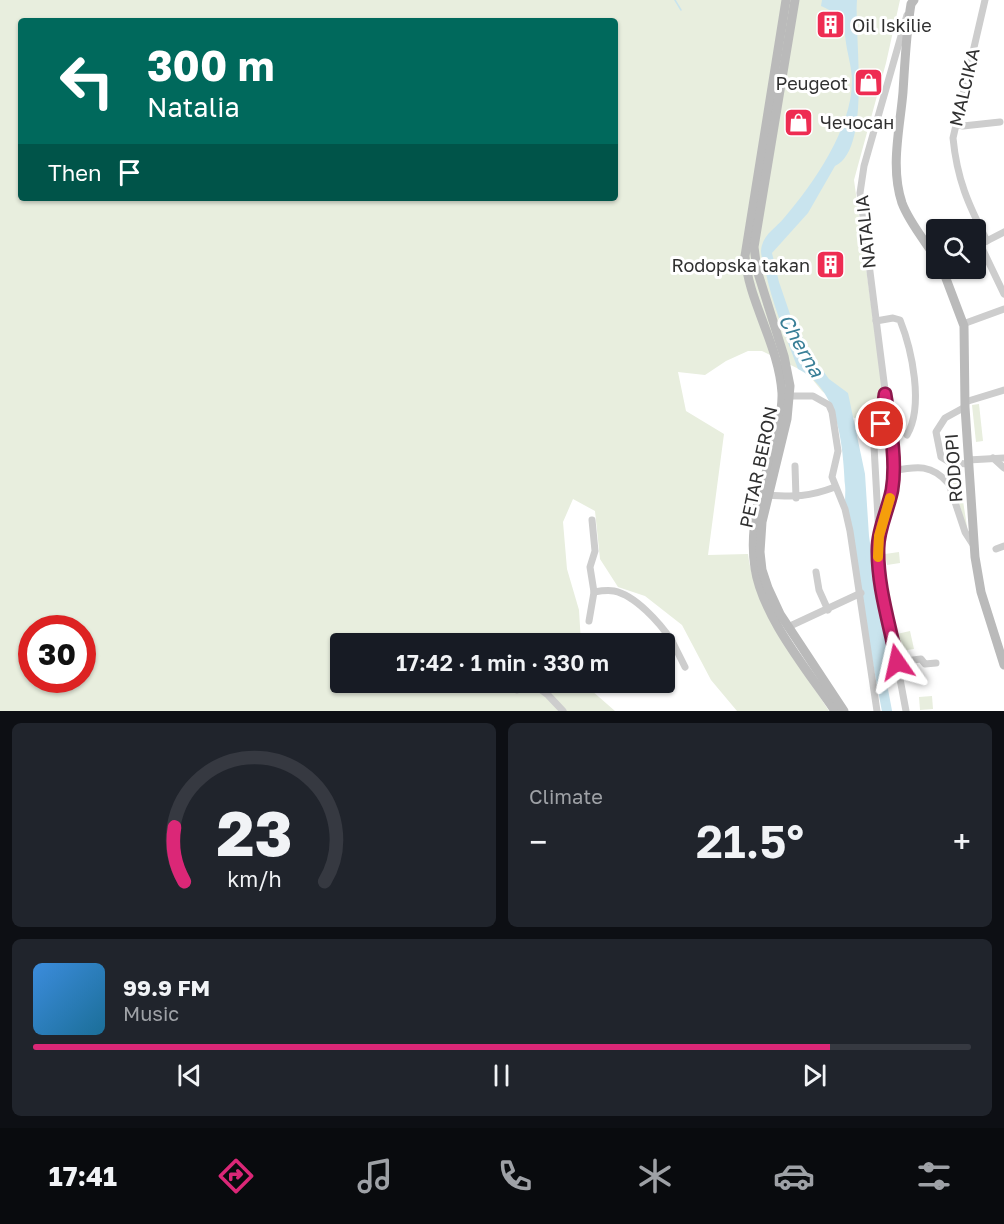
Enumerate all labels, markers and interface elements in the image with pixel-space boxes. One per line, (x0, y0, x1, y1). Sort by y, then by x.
building icon: Oil Iskilie (815, 9, 847, 41)
place label: Oil Iskilie (852, 14, 932, 36)
text: 300 m (147, 40, 274, 90)
icon: left (48, 42, 126, 120)
street label: MALCIKA (944, 46, 984, 128)
shop icon: Peugeot (853, 67, 885, 99)
place label: Peugeot (776, 72, 848, 94)
text: Natalia (147, 91, 240, 123)
shop icon: Чечосан (783, 106, 815, 138)
place label: Чечосан (820, 111, 894, 133)
icon: arrive (113, 156, 146, 189)
text: Then (48, 159, 101, 186)
street label: NATALIA (850, 194, 880, 270)
map controls (926, 219, 986, 279)
button: search (926, 219, 986, 279)
building icon: Rodopska takan (815, 249, 847, 281)
place label: Rodopska takan (671, 254, 810, 276)
water label: Cherna (774, 309, 830, 381)
pin (855, 398, 906, 449)
street label: PETAR BERON (734, 404, 782, 530)
icon: arrive (864, 407, 897, 440)
street label: RODOPI (940, 433, 966, 503)
speed limit sign: 30 (18, 615, 96, 693)
position arrow (865, 630, 929, 694)
text: 17:42 · 1 min · 330 m (396, 649, 609, 676)
text: Climate (529, 784, 603, 808)
text: 23 (216, 795, 292, 870)
text: 21.5° (696, 814, 804, 868)
text: − (529, 822, 547, 861)
text: + (953, 822, 971, 861)
text: km/h (227, 866, 281, 892)
text: 99.9 FM (123, 974, 210, 1001)
text: Music (123, 1001, 179, 1025)
icon: previous (173, 1059, 206, 1092)
icon: pause (485, 1059, 518, 1092)
icon: next (798, 1059, 831, 1092)
icon: directions (215, 1155, 257, 1197)
icon: music (354, 1155, 396, 1197)
icon: phone (494, 1155, 536, 1197)
icon: climate (634, 1155, 676, 1197)
icon: car (773, 1155, 815, 1197)
icon: filters (913, 1155, 955, 1197)
text: 17:41 (49, 1160, 117, 1192)

